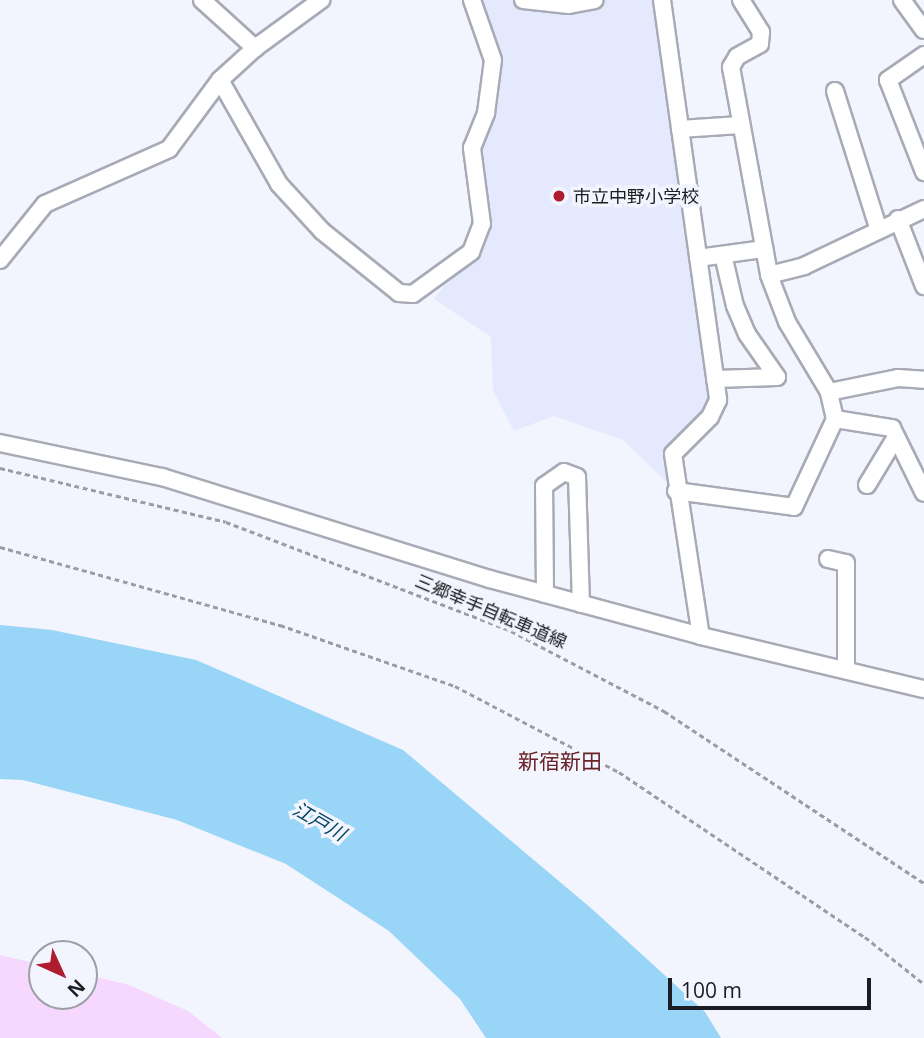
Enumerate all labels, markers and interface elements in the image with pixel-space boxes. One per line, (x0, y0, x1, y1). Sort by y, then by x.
place label: 市立中野小学校 (573, 185, 699, 207)
marker: 市立中野小学校 (551, 188, 567, 204)
street label: 三郷幸手自転車道線 (412, 569, 570, 653)
district label: 新宿新田 (518, 748, 602, 774)
water label: 江戸川 (289, 798, 349, 846)
north arrow (28, 940, 98, 1010)
scale bar (672, 964, 875, 1008)
text: N (62, 974, 91, 1003)
text: 100 m (681, 976, 742, 1004)

